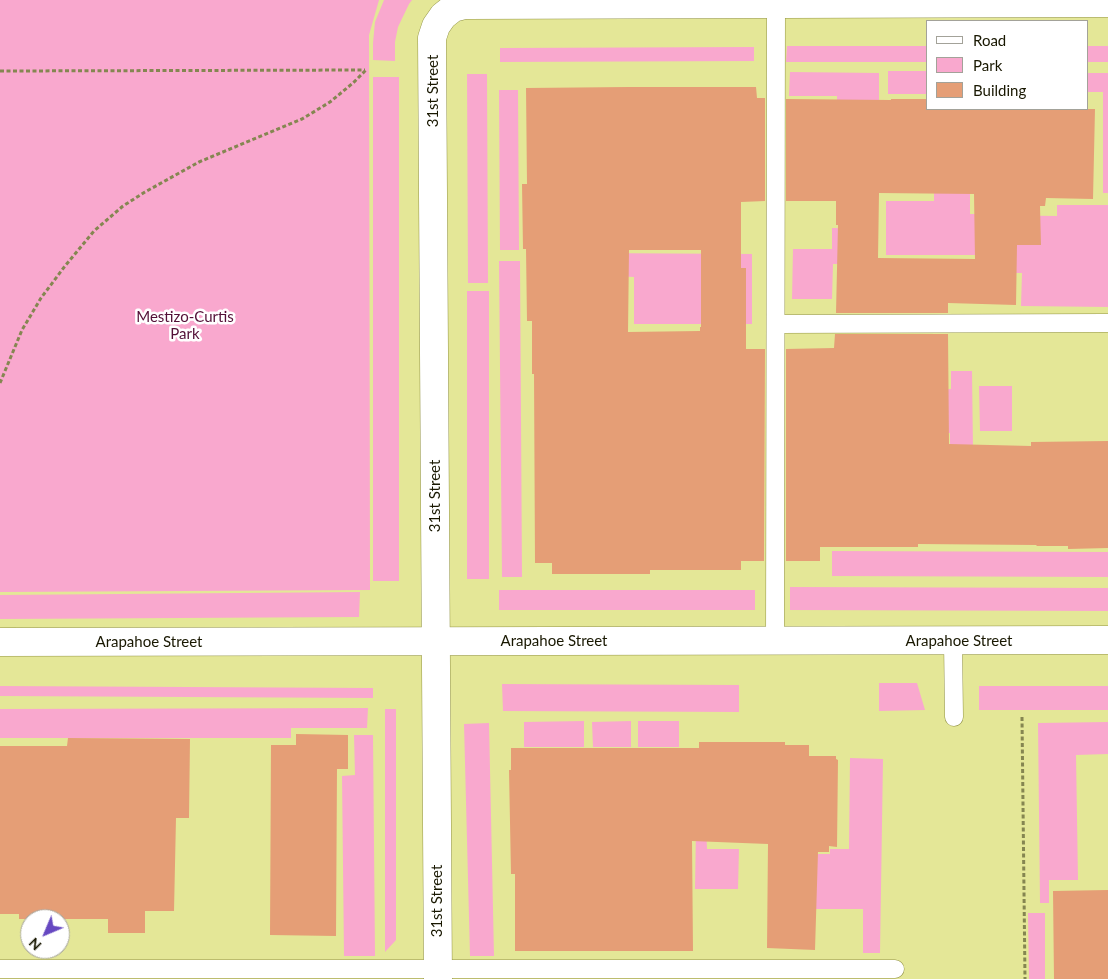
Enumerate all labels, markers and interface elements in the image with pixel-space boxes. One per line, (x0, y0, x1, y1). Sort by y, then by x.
legend (926, 20, 1088, 110)
text: Road (973, 31, 1006, 49)
street label: 31st Street (424, 55, 442, 127)
text: Park (973, 56, 1002, 74)
text: Building (973, 81, 1026, 99)
park label: Mestizo-Curtis Park (136, 308, 234, 343)
street label: 31st Street (426, 460, 444, 532)
street label: Arapahoe Street (501, 632, 607, 650)
street label: Arapahoe Street (906, 632, 1012, 650)
street label: Arapahoe Street (96, 633, 202, 651)
street label: 31st Street (428, 865, 446, 937)
north arrow (20, 909, 70, 959)
text: N (25, 934, 45, 954)

